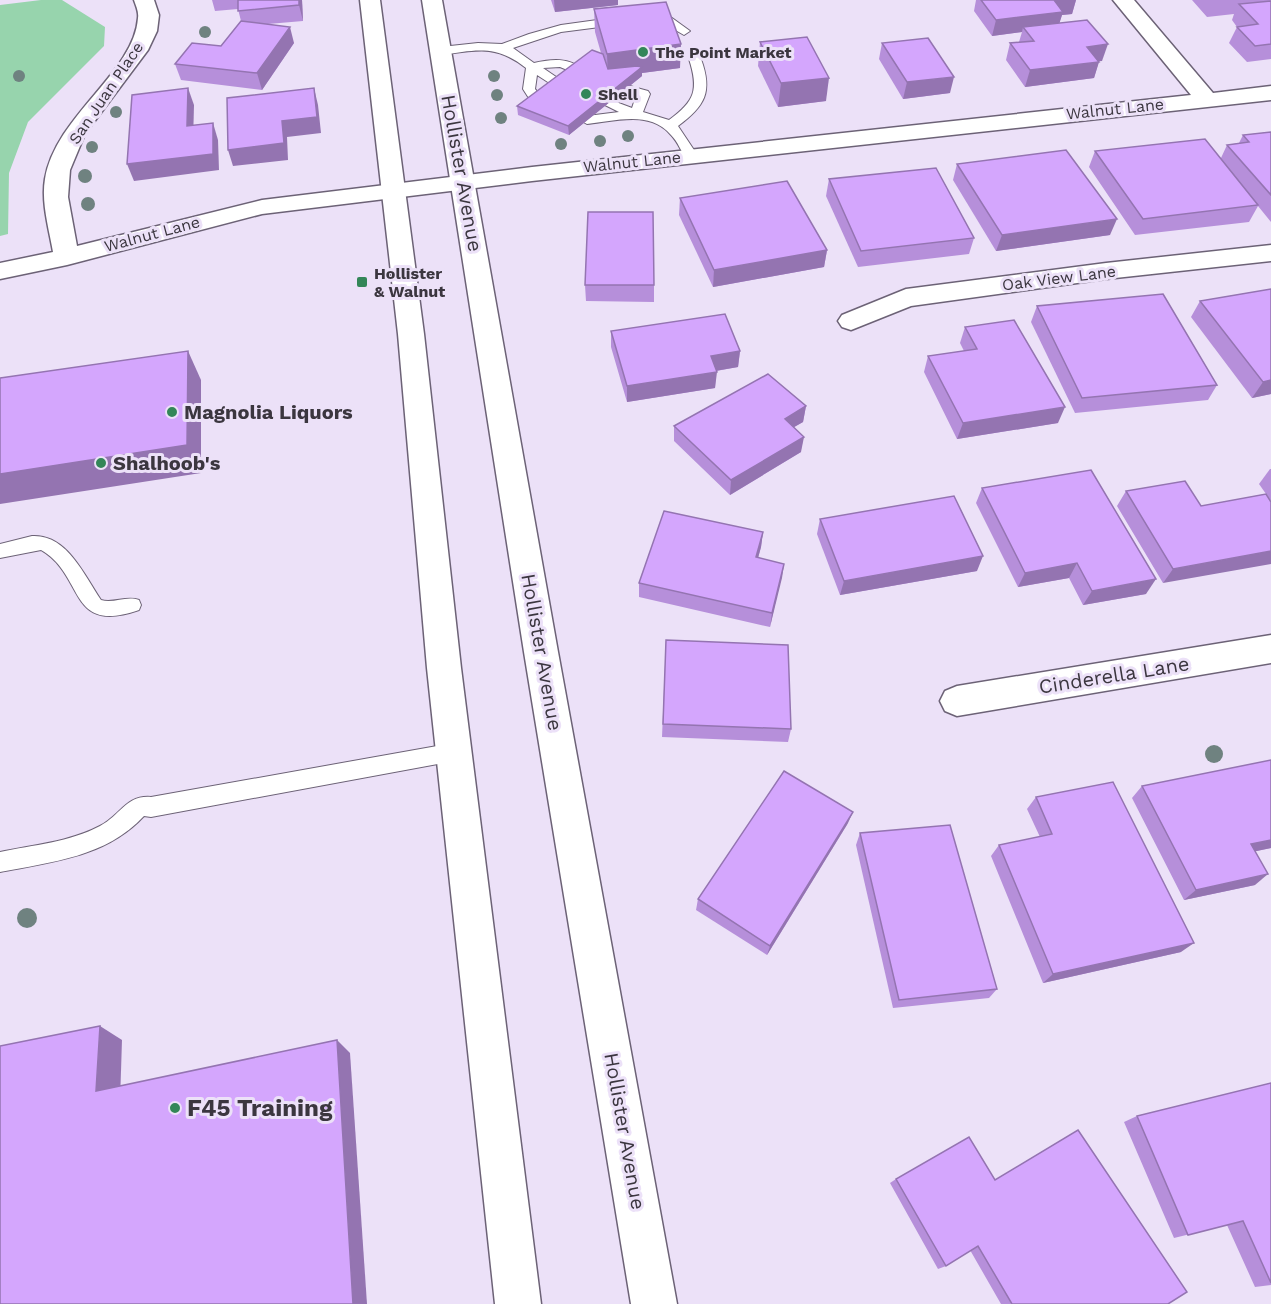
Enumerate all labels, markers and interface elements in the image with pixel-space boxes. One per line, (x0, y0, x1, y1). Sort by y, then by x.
street label: San Juan Place (65, 38, 147, 148)
place label: The Point Market (655, 43, 792, 62)
marker: The Point Market (636, 45, 650, 59)
place label: Shell (598, 85, 639, 104)
marker: Shell (579, 87, 593, 101)
street label: Hollister Avenue (436, 93, 488, 253)
street label: Walnut Lane (1065, 94, 1165, 124)
street label: Walnut Lane (582, 147, 682, 177)
street label: Walnut Lane (102, 212, 202, 256)
street label: Oak View Lane (1001, 262, 1117, 294)
place label: Hollister & Walnut (374, 264, 445, 301)
marker: Hollister & Walnut (355, 275, 369, 289)
place label: Magnolia Liquors (184, 400, 353, 424)
marker: Magnolia Liquors (165, 405, 179, 419)
place label: Shalhoob's (113, 451, 221, 475)
marker: Shalhoob's (94, 456, 108, 470)
street label: Hollister Avenue (516, 572, 568, 732)
street label: Cinderella Lane (1037, 651, 1191, 699)
street label: Hollister Avenue (599, 1051, 651, 1211)
place label: F45 Training (187, 1094, 333, 1122)
marker: F45 Training (168, 1101, 182, 1115)

